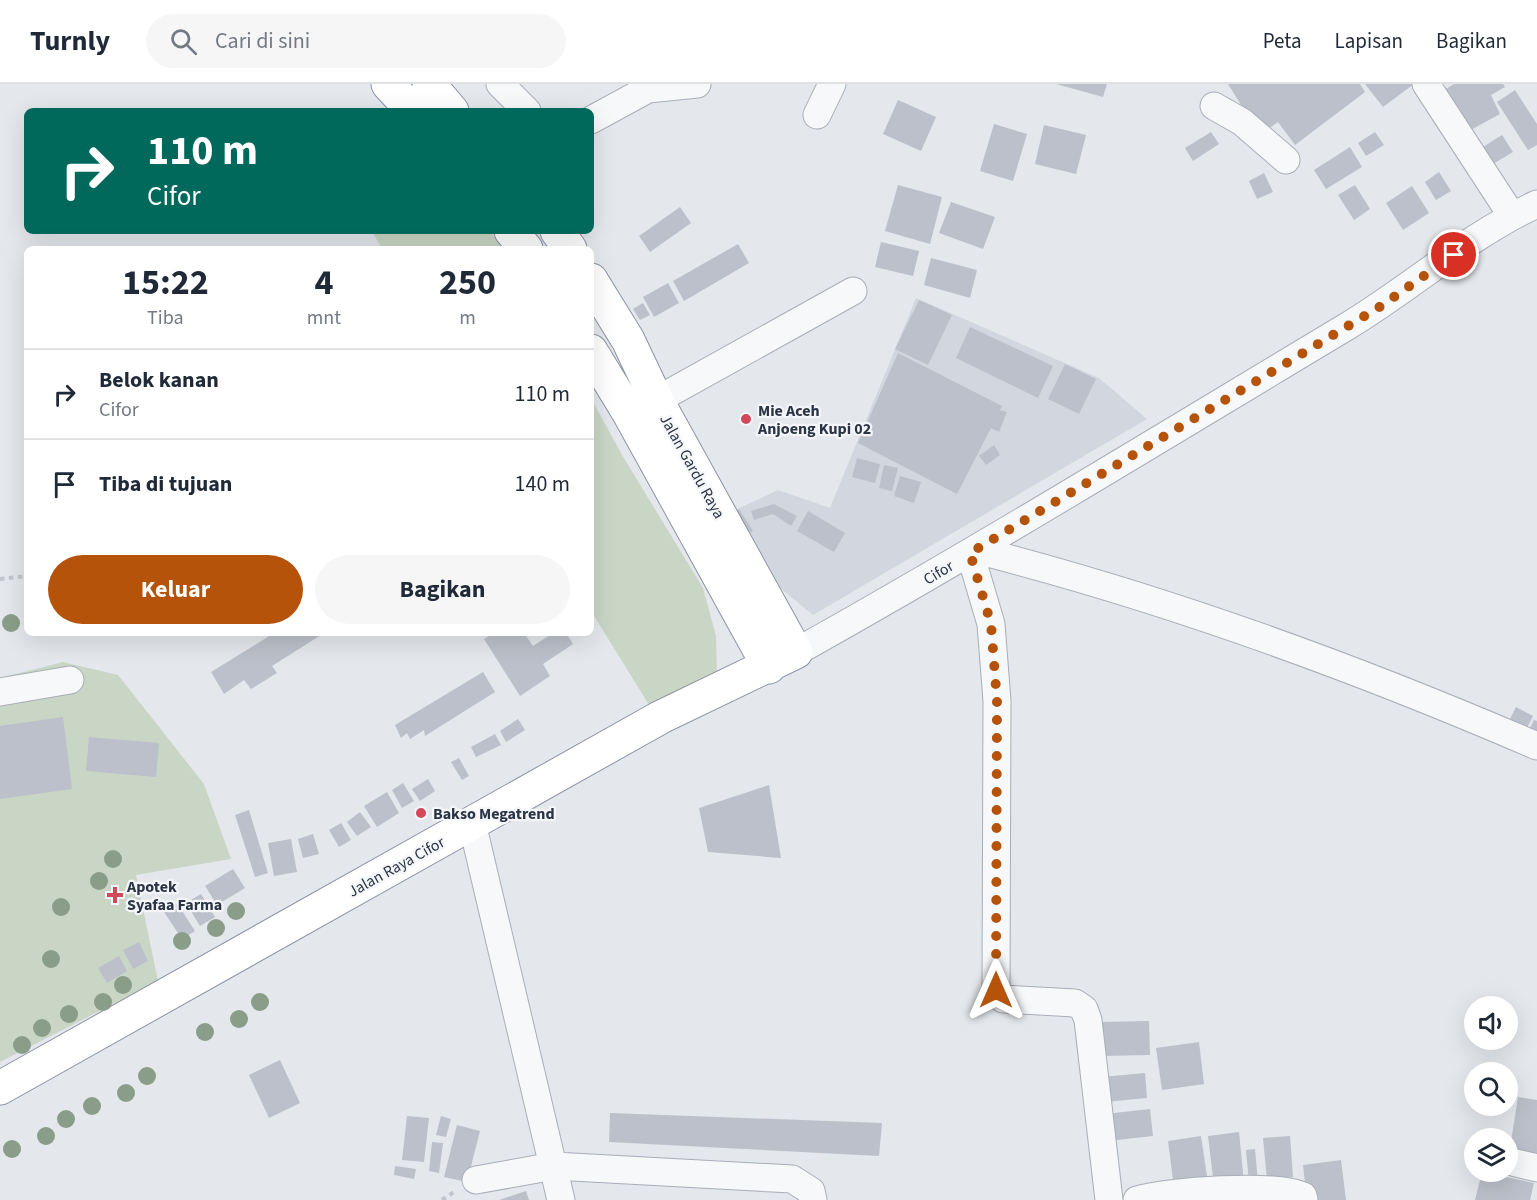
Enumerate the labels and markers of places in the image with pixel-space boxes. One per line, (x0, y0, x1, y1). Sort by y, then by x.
pin (1428, 229, 1479, 280)
place label: Mie Aceh Anjoeng Kupi 02 (757, 400, 871, 440)
marker: Mie Aceh Anjoeng Kupi 02 (739, 412, 753, 426)
place label: Bakso Megatrend (433, 803, 555, 825)
marker: Bakso Megatrend (414, 806, 428, 820)
place label: Apotek Syafaa Farma (126, 876, 222, 916)
marker: Apotek Syafaa Farma (108, 888, 122, 902)

